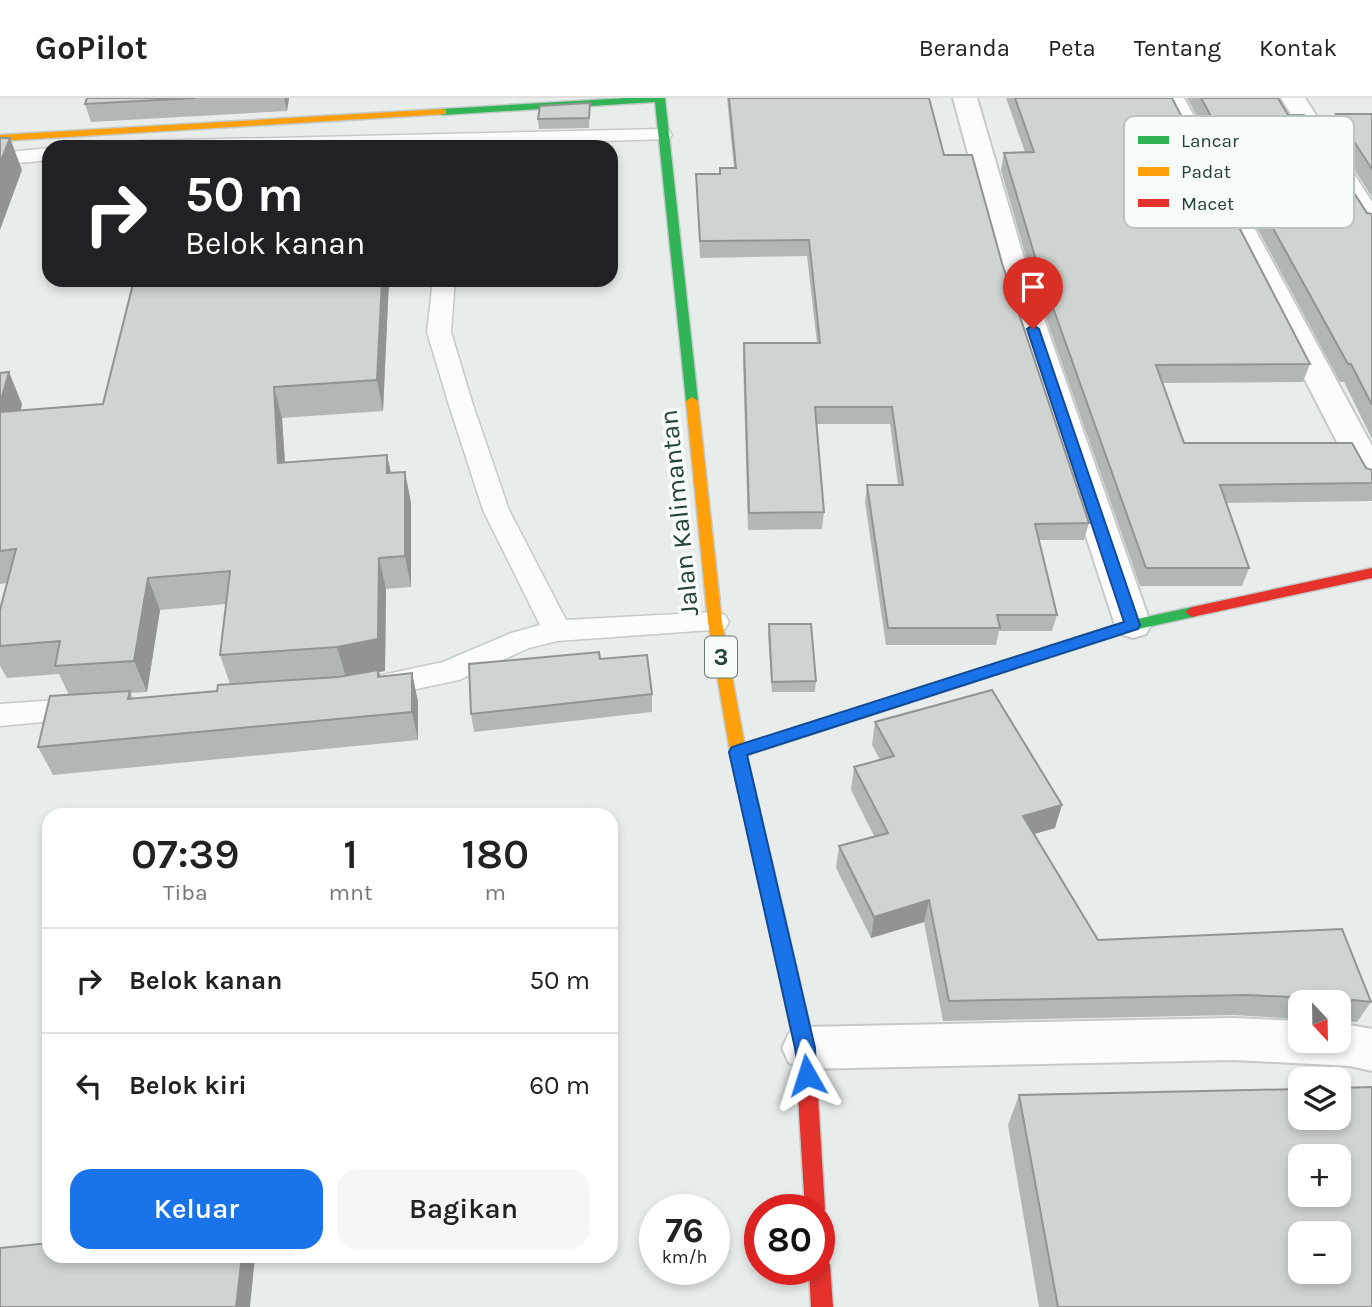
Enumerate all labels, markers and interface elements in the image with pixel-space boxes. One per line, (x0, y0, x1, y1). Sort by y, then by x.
text: GoPilot (35, 29, 148, 67)
text: Beranda (919, 34, 1010, 62)
text: Peta (1048, 34, 1096, 62)
text: Tentang (1134, 34, 1221, 62)
text: Kontak (1259, 34, 1337, 62)
legend (1124, 116, 1354, 228)
text: Lancar (1181, 130, 1239, 152)
text: Padat (1181, 161, 1231, 183)
text: 50 m (185, 166, 303, 223)
icon: right (70, 168, 161, 259)
text: Macet (1181, 193, 1234, 215)
text: Belok kanan (185, 225, 365, 262)
pin (1003, 257, 1063, 329)
icon: arrive (1014, 268, 1052, 306)
street label: Jalan Kalimantan (653, 408, 705, 618)
road number: 3 (705, 636, 737, 678)
text: 07:39 (131, 829, 240, 879)
text: 1 (343, 829, 358, 879)
text: 180 (461, 829, 529, 879)
text: Tiba (163, 879, 208, 906)
text: mnt (329, 879, 373, 906)
text: m (485, 879, 506, 906)
icon: right (70, 962, 108, 1000)
text: Belok kanan (129, 965, 282, 996)
text: 50 m (529, 965, 590, 996)
north arrow (1288, 990, 1351, 1054)
map controls (1288, 990, 1351, 1284)
position arrow (770, 1038, 844, 1112)
icon: left (70, 1067, 108, 1105)
button: layers (1288, 1067, 1351, 1130)
text: Belok kiri (129, 1070, 247, 1101)
text: 60 m (529, 1070, 590, 1101)
button: + (1288, 1144, 1351, 1207)
button: Keluar (70, 1169, 323, 1249)
button: Bagikan (337, 1169, 590, 1249)
speed limit sign: 80 (744, 1194, 835, 1285)
text: 76 (665, 1210, 704, 1251)
button: − (1288, 1221, 1351, 1284)
text: km/h (662, 1246, 707, 1268)

